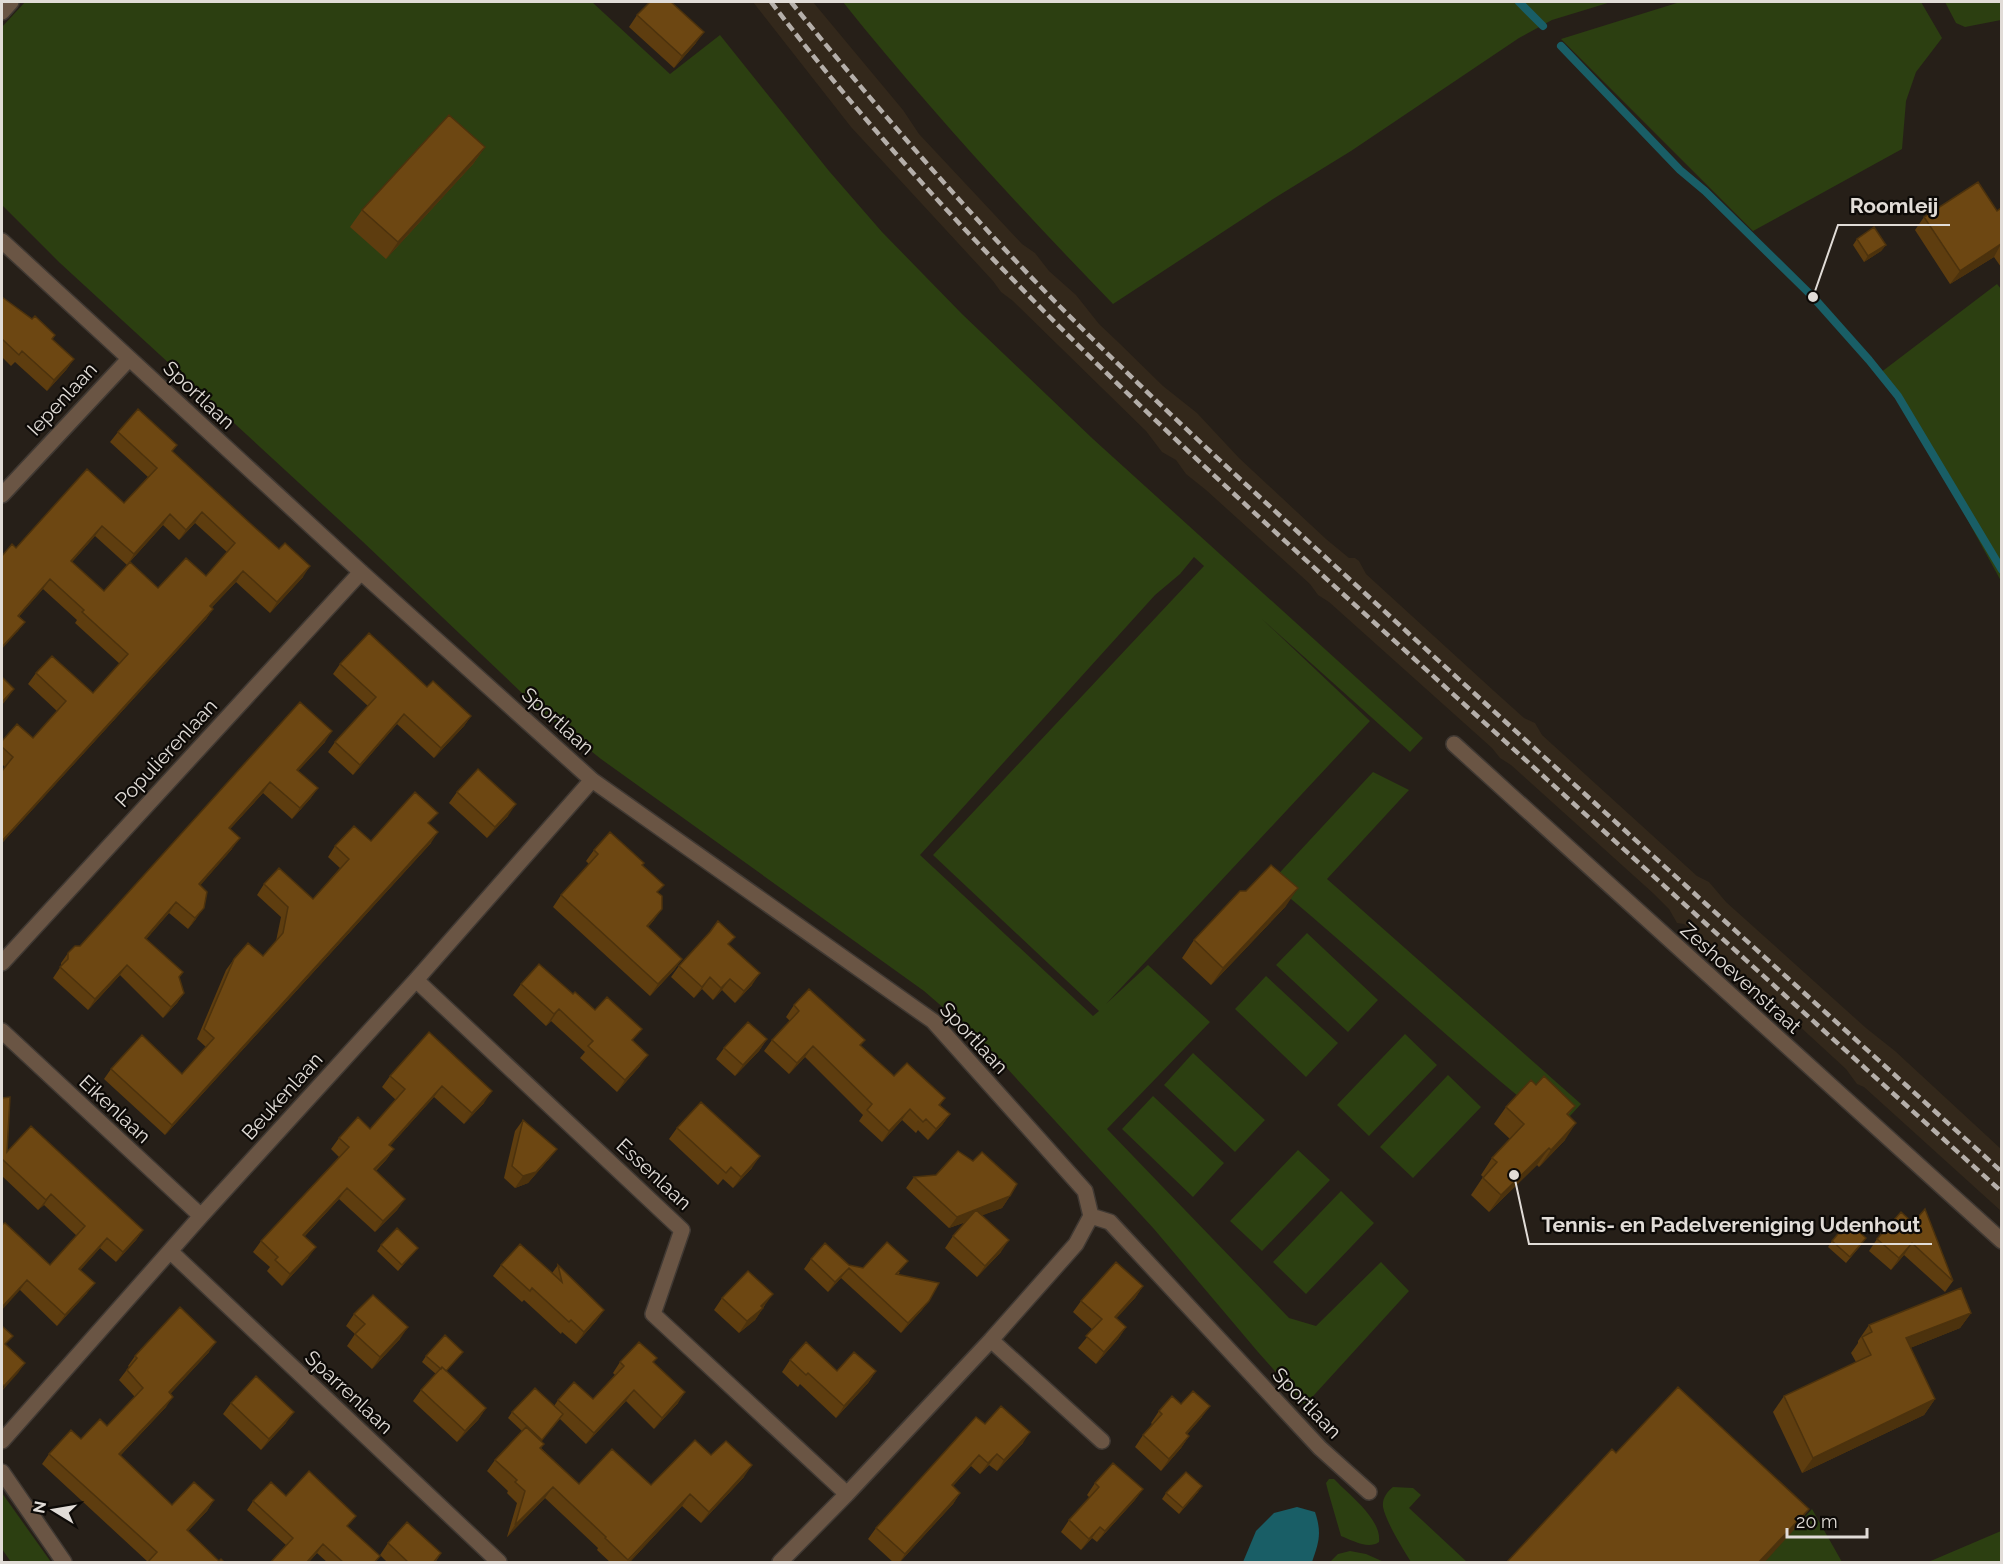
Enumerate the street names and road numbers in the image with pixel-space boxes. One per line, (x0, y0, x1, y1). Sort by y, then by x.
street label: Sportlaan (158, 356, 240, 434)
street label: Iepenlaan (22, 357, 102, 441)
street label: Sportlaan (517, 682, 599, 760)
street label: Populierenlaan (110, 694, 222, 812)
street label: Zeshoevenstraat (1676, 918, 1807, 1039)
street label: Sportlaan (935, 997, 1013, 1079)
street label: Beukenlaan (237, 1047, 327, 1145)
street label: Eikenlaan (74, 1070, 156, 1148)
street label: Essenlaan (612, 1133, 696, 1215)
street label: Sparrenlaan (300, 1345, 398, 1439)
street label: Sportlaan (1267, 1363, 1347, 1443)

